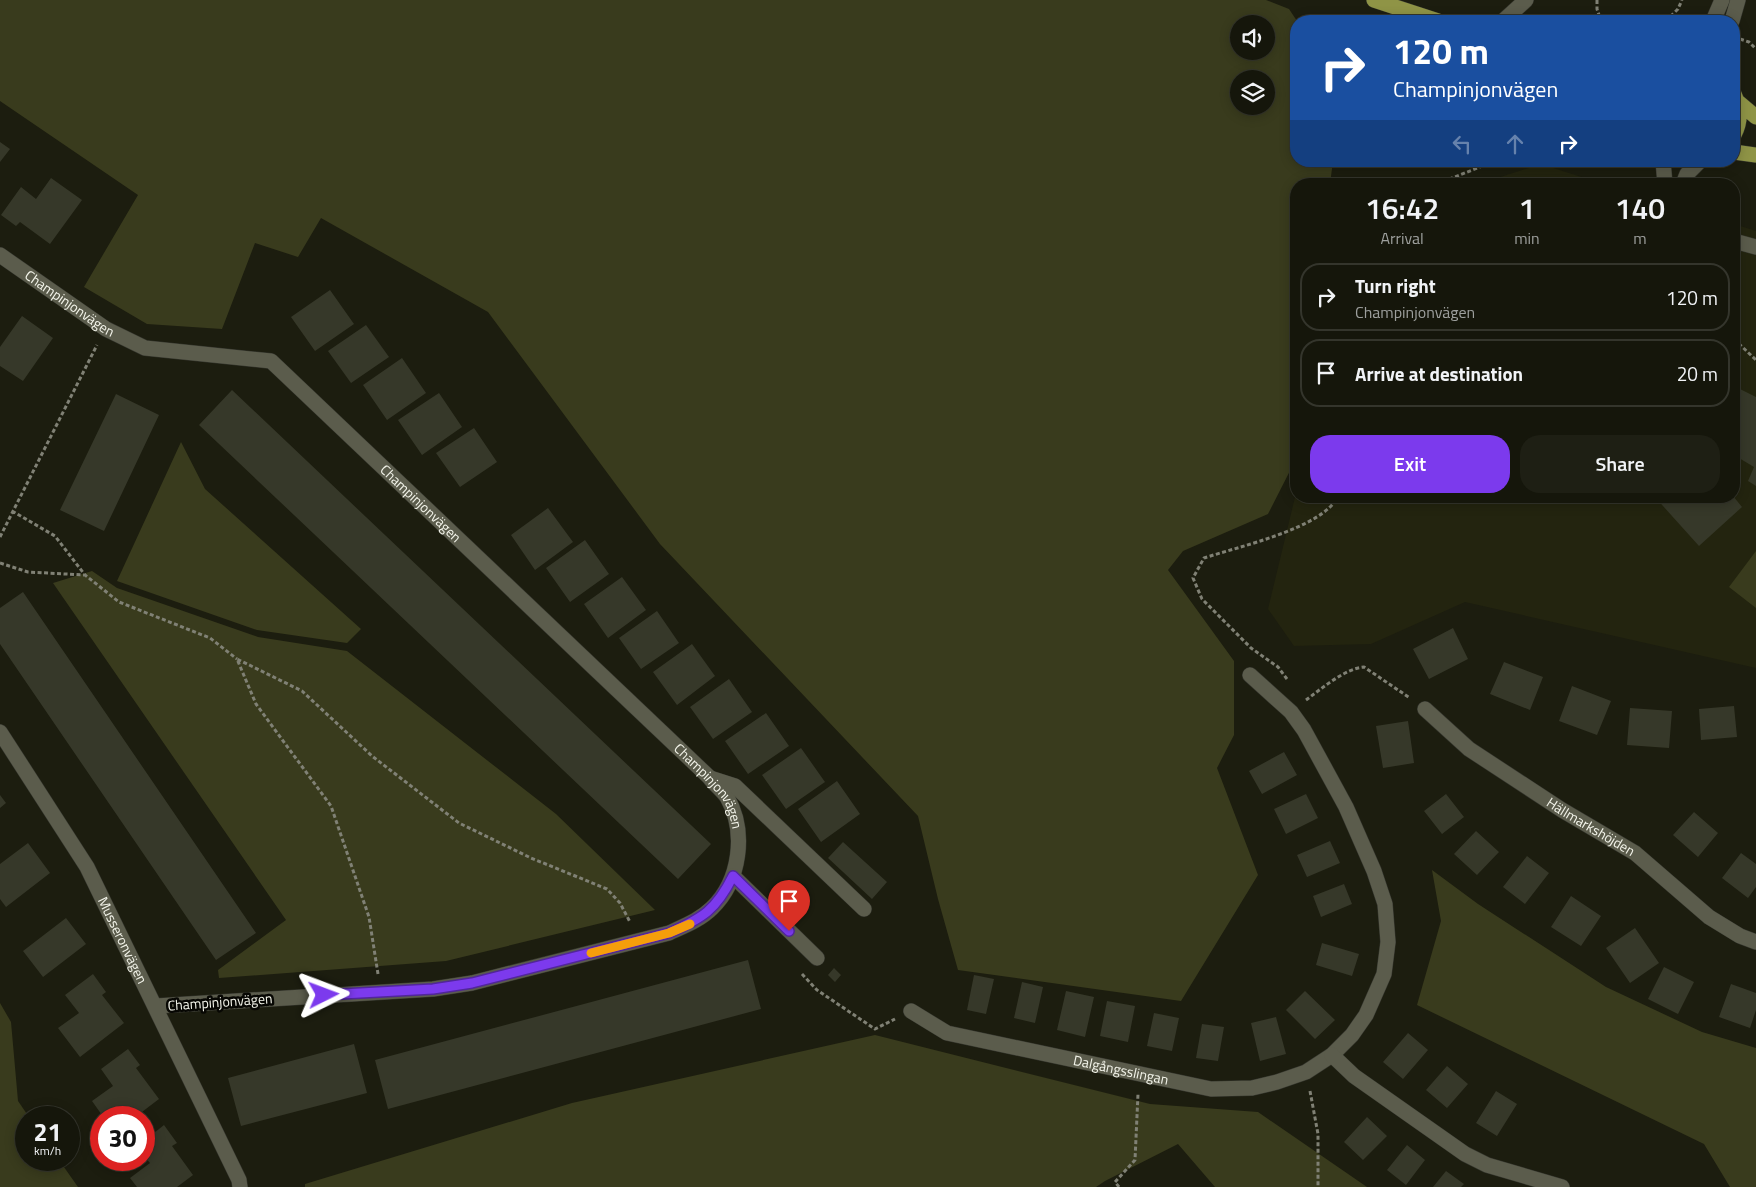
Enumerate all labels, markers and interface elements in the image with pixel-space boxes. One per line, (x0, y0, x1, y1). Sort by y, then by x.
map controls (1230, 15, 1275, 115)
button: sound (1230, 15, 1275, 60)
text: 120 m (1393, 24, 1489, 78)
icon: right (1310, 35, 1375, 100)
button: layers (1230, 70, 1275, 115)
text: Champinjonvägen (1393, 72, 1558, 106)
icon: left (1448, 130, 1476, 158)
icon: ahead (1501, 130, 1529, 158)
icon: right (1554, 130, 1582, 158)
text: 16:42 (1365, 185, 1439, 231)
text: 1 (1519, 185, 1535, 231)
text: 140 (1615, 185, 1665, 231)
text: Arrival (1380, 226, 1424, 250)
text: min (1514, 226, 1540, 250)
text: m (1633, 226, 1647, 250)
street label: Champinjonvägen (21, 265, 118, 342)
text: Turn right (1355, 271, 1436, 300)
icon: right (1312, 283, 1340, 311)
text: 120 m (1666, 283, 1718, 312)
text: Champinjonvägen (1355, 300, 1475, 324)
icon: arrive (1312, 359, 1340, 387)
text: Arrive at destination (1355, 359, 1523, 388)
text: 20 m (1677, 359, 1718, 388)
button: Exit (1310, 435, 1510, 493)
button: Share (1520, 435, 1720, 493)
street label: Champinjonvägen (376, 459, 467, 547)
street label: Champinjonvägen (669, 738, 748, 830)
street label: Hällmarkshöjden (1543, 792, 1639, 861)
pin (768, 880, 810, 931)
icon: arrive (775, 887, 803, 915)
street label: Musseronvägen (93, 893, 153, 987)
position arrow (297, 968, 349, 1020)
street label: Champinjonvägen (167, 987, 273, 1016)
street label: Dalgångsslingan (1071, 1049, 1171, 1090)
speed limit sign: 30 (90, 1106, 155, 1171)
text: 21 (33, 1113, 62, 1151)
text: km/h (34, 1141, 61, 1160)

